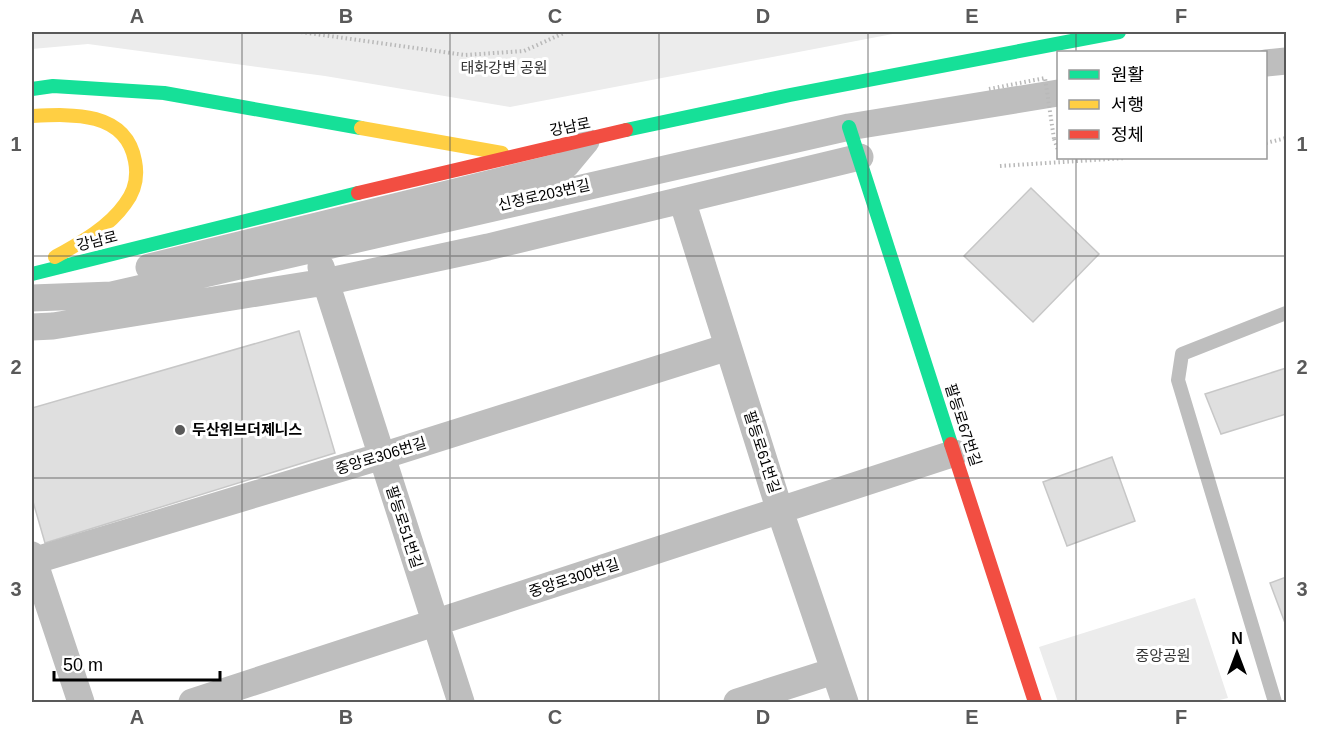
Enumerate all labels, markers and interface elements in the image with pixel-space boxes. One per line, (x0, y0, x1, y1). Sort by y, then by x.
text: A (130, 5, 144, 27)
text: B (339, 5, 353, 27)
text: C (548, 5, 562, 27)
text: D (756, 5, 770, 27)
text: E (965, 5, 979, 27)
text: F (1175, 5, 1187, 27)
legend (1057, 51, 1267, 159)
park label: 태화강변 공원 (461, 59, 547, 76)
text: 원활 (1111, 65, 1144, 85)
text: 서행 (1111, 95, 1144, 115)
street label: 강남로 (548, 114, 592, 139)
text: 정체 (1111, 125, 1144, 145)
text: 1 (10, 133, 22, 155)
text: 1 (1296, 133, 1308, 155)
street label: 신정로203번길 (496, 176, 592, 213)
street label: 강남로 (75, 227, 119, 254)
text: 2 (10, 356, 22, 378)
text: 2 (1296, 356, 1308, 378)
street label: 팔등로67번길 (942, 381, 985, 468)
street label: 팔등로61번길 (741, 408, 784, 495)
place label: 두산위브더제니스 (192, 421, 303, 438)
marker: 두산위브더제니스 (173, 423, 187, 437)
street label: 중앙로306번길 (333, 434, 428, 477)
street label: 팔등로51번길 (383, 483, 426, 570)
street label: 중앙로300번길 (527, 555, 621, 600)
text: 3 (10, 578, 22, 600)
text: 3 (1296, 578, 1308, 600)
north arrow (1207, 623, 1267, 683)
text: N (1231, 630, 1243, 647)
scale bar (54, 644, 220, 682)
park label: 중앙공원 (1135, 647, 1191, 664)
text: 50 m (63, 655, 103, 675)
text: A (130, 706, 144, 728)
text: B (339, 706, 353, 728)
text: C (548, 706, 562, 728)
text: D (756, 706, 770, 728)
text: E (965, 706, 979, 728)
text: F (1175, 706, 1187, 728)

